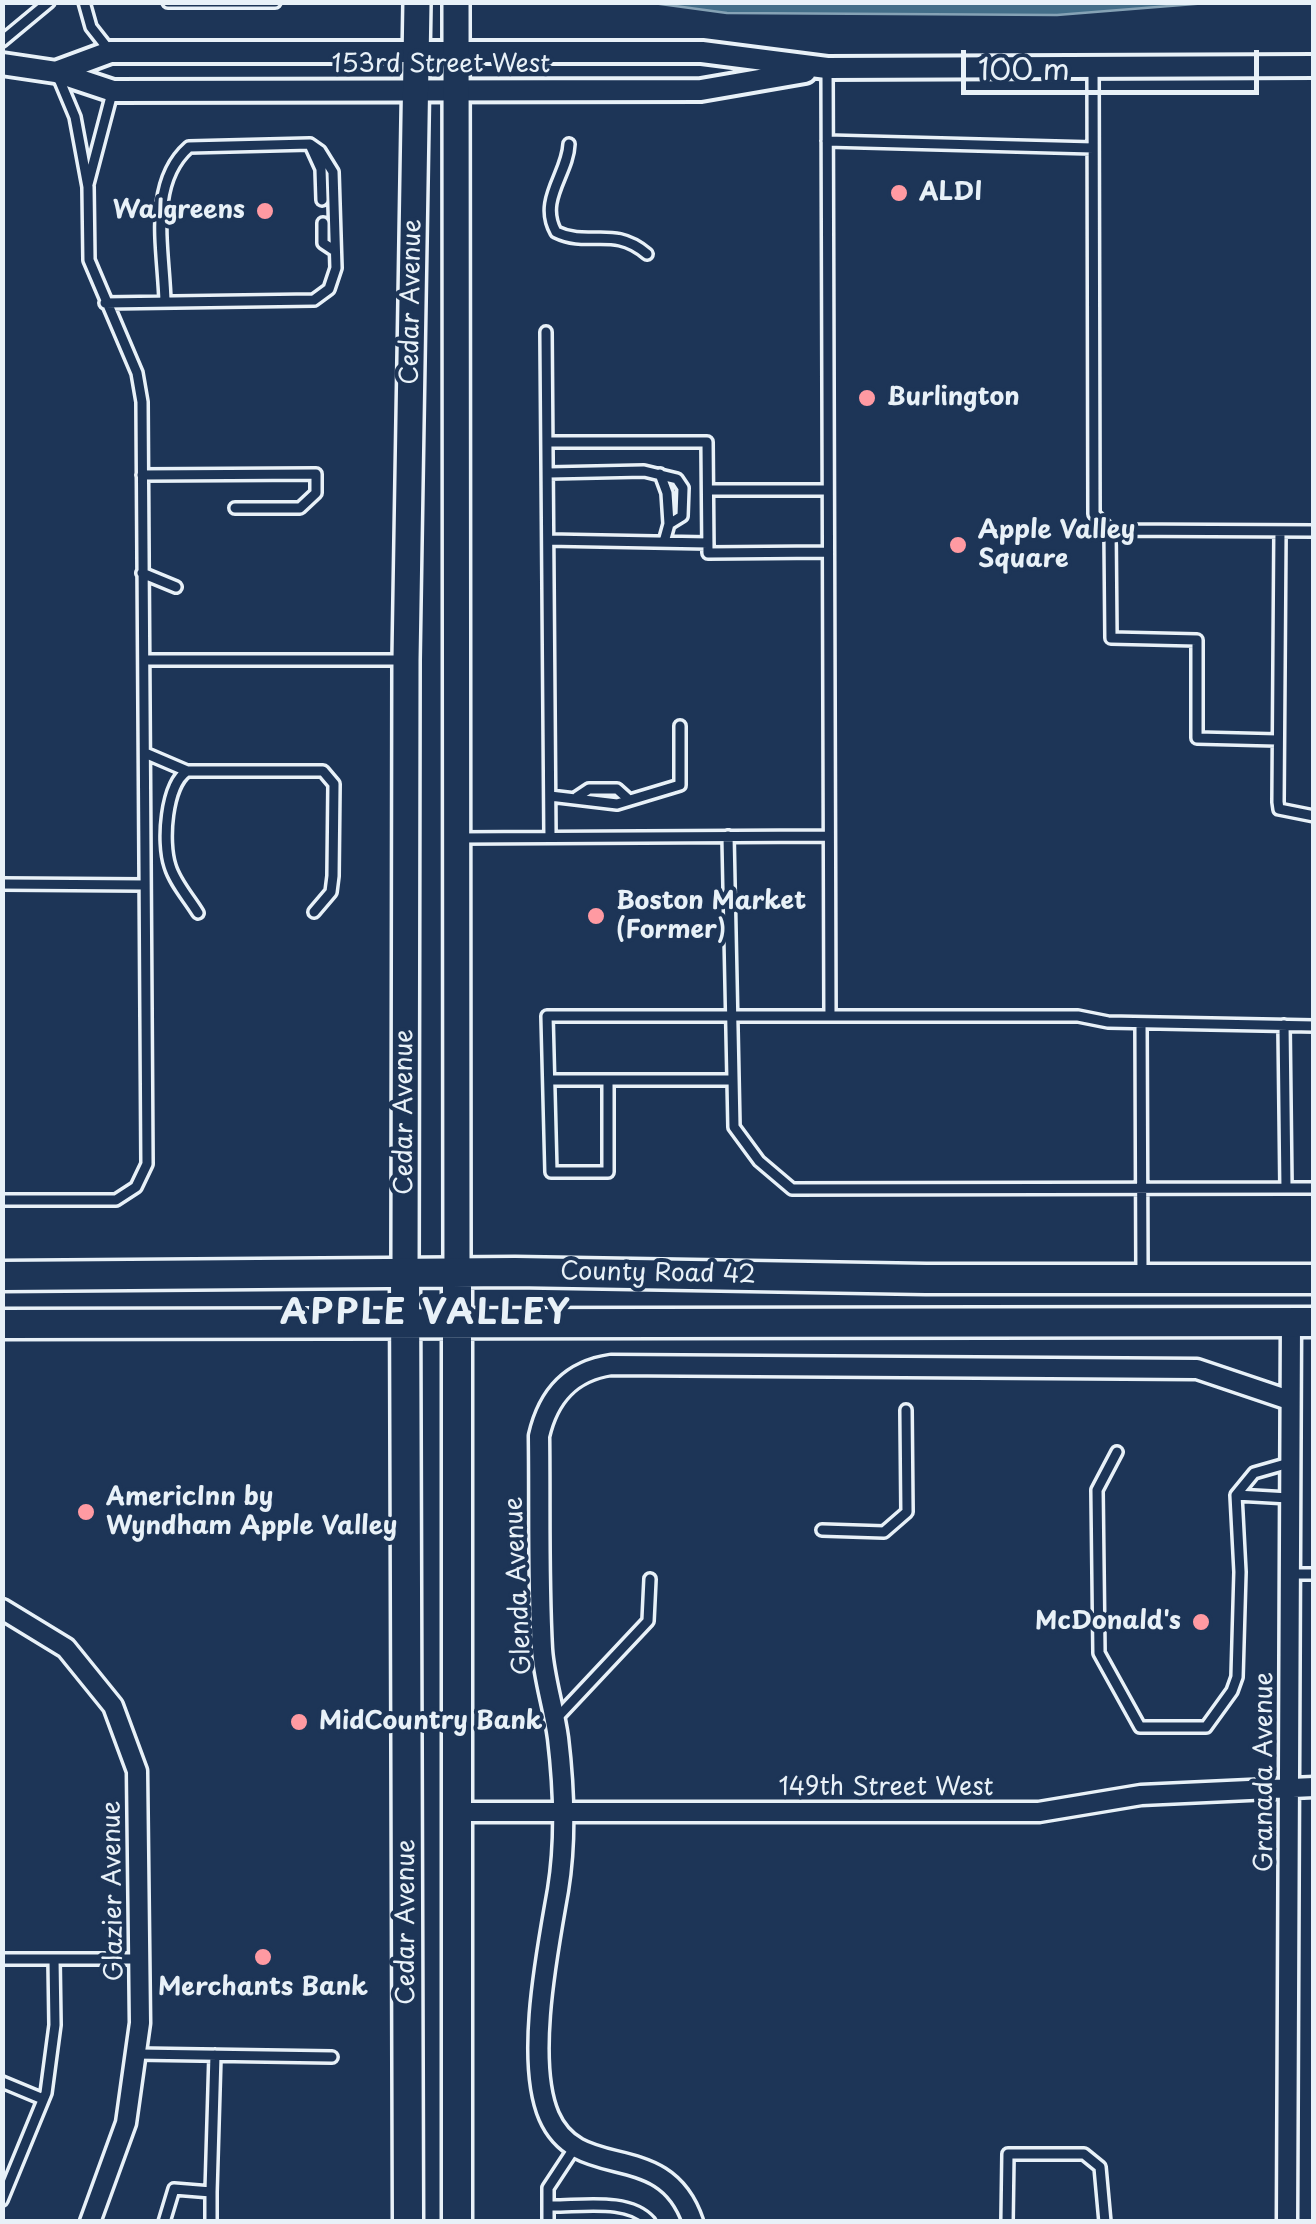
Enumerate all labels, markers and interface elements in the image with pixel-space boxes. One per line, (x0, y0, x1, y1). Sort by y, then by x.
scale bar (966, 30, 1264, 92)
text: 100 m (978, 45, 1070, 90)
street label: 153rd Street West (332, 50, 550, 80)
place label: ALDI (919, 178, 982, 208)
marker: ALDI (888, 182, 910, 204)
place label: Walgreens (113, 196, 245, 226)
marker: Walgreens (254, 200, 276, 222)
street label: Cedar Avenue (396, 219, 428, 385)
place label: Burlington (887, 383, 1020, 413)
marker: Burlington (856, 387, 878, 409)
place label: Apple Valley Square (978, 516, 1135, 575)
marker: Apple Valley Square (947, 534, 969, 556)
place label: Boston Market (Former) (616, 887, 806, 946)
marker: Boston Market (Former) (585, 905, 607, 927)
street label: Cedar Avenue (390, 1029, 420, 1195)
street label: County Road 42 (560, 1257, 756, 1291)
district label: APPLE VALLEY (281, 1293, 571, 1335)
place label: AmericInn by Wyndham Apple Valley (106, 1483, 397, 1542)
street label: Glenda Avenue (499, 1496, 539, 1676)
marker: AmericInn by Wyndham Apple Valley (75, 1501, 97, 1523)
place label: McDonald's (1035, 1607, 1181, 1637)
marker: McDonald's (1190, 1611, 1212, 1633)
street label: Granada Avenue (1250, 1672, 1280, 1872)
place label: MidCountry Bank (319, 1707, 543, 1737)
marker: MidCountry Bank (288, 1711, 310, 1733)
street label: 149th Street West (778, 1773, 994, 1803)
street label: Glazier Avenue (97, 1800, 131, 1982)
street label: Cedar Avenue (392, 1839, 422, 2005)
marker: Merchants Bank (252, 1946, 274, 1968)
place label: Merchants Bank (158, 1973, 368, 2003)

